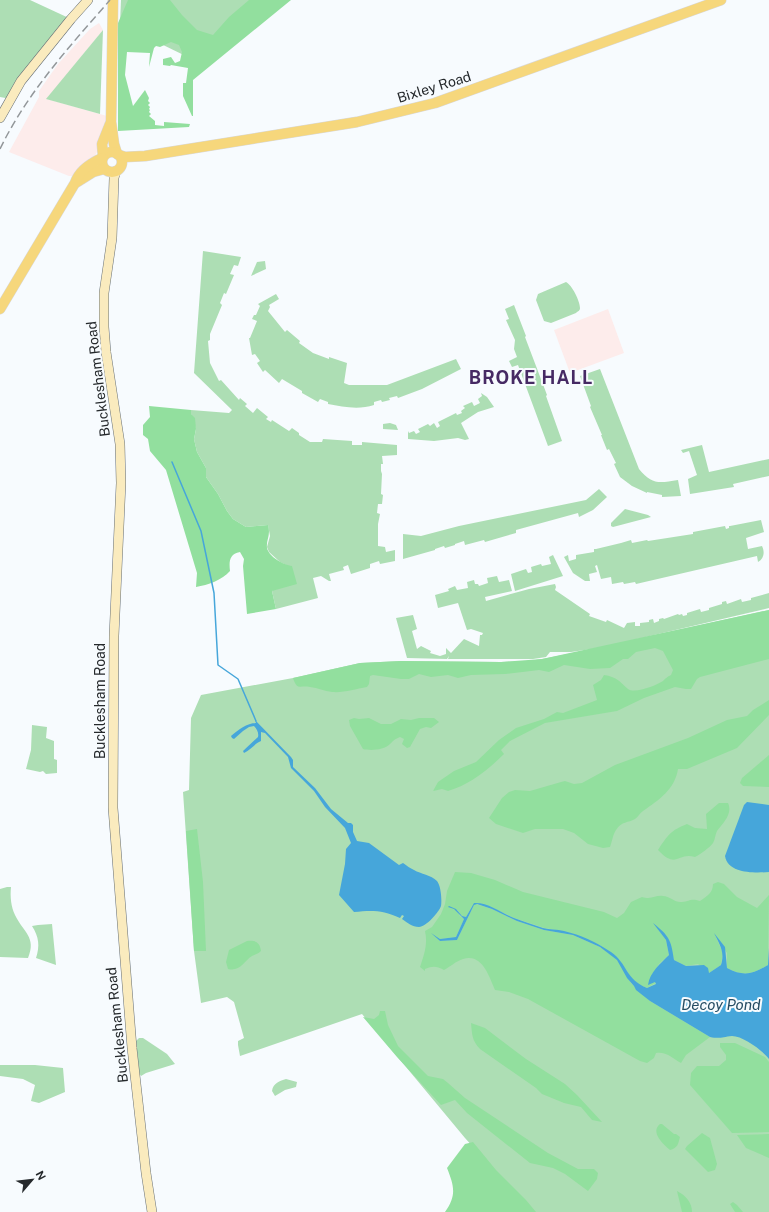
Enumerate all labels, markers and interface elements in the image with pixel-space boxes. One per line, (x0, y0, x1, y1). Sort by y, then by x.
street label: Bixley Road (395, 68, 473, 106)
street label: Bucklesham Road (83, 320, 113, 438)
district label: BROKE HALL (469, 367, 593, 388)
street label: Bucklesham Road (92, 643, 108, 759)
street label: Bucklesham Road (103, 966, 131, 1084)
water label: Decoy Pond (681, 996, 761, 1013)
north arrow (12, 1160, 52, 1200)
text: N (34, 1169, 48, 1182)

